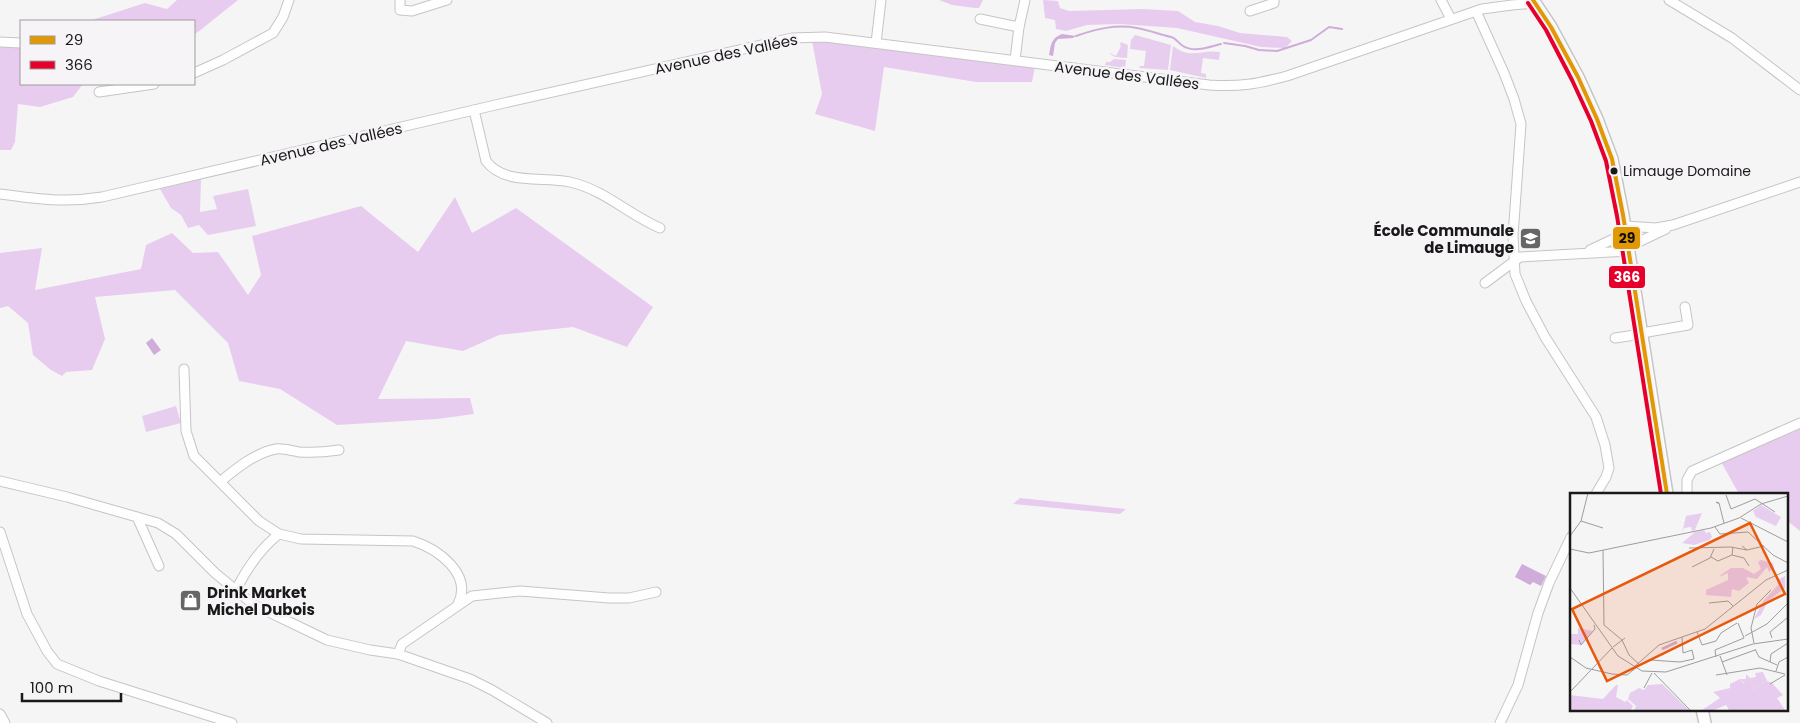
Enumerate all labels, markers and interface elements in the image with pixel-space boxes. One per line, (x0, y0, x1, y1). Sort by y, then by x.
legend (20, 20, 195, 85)
text: 29 (65, 29, 83, 50)
street label: Avenue des Vallées (653, 29, 800, 79)
text: 366 (65, 54, 93, 75)
street label: Avenue des Vallées (1053, 56, 1201, 94)
street label: Avenue des Vallées (258, 117, 405, 171)
place label: Limauge Domaine (1623, 161, 1751, 181)
marker: Limauge Domaine (1609, 166, 1619, 176)
place label: École Communale de Limauge (1374, 220, 1514, 258)
line badge: 29 (1612, 226, 1641, 250)
school or university icon: École Communale de Limauge (1518, 227, 1542, 251)
text: 29 (1619, 228, 1635, 248)
line badge: 366 (1608, 265, 1646, 289)
text: 366 (1614, 267, 1640, 287)
inset map (1570, 493, 1788, 710)
place label: Drink Market Michel Dubois (207, 582, 315, 620)
shop icon: Drink Market Michel Dubois (179, 589, 203, 613)
scale bar (22, 670, 121, 702)
text: 100 m (30, 677, 73, 698)

